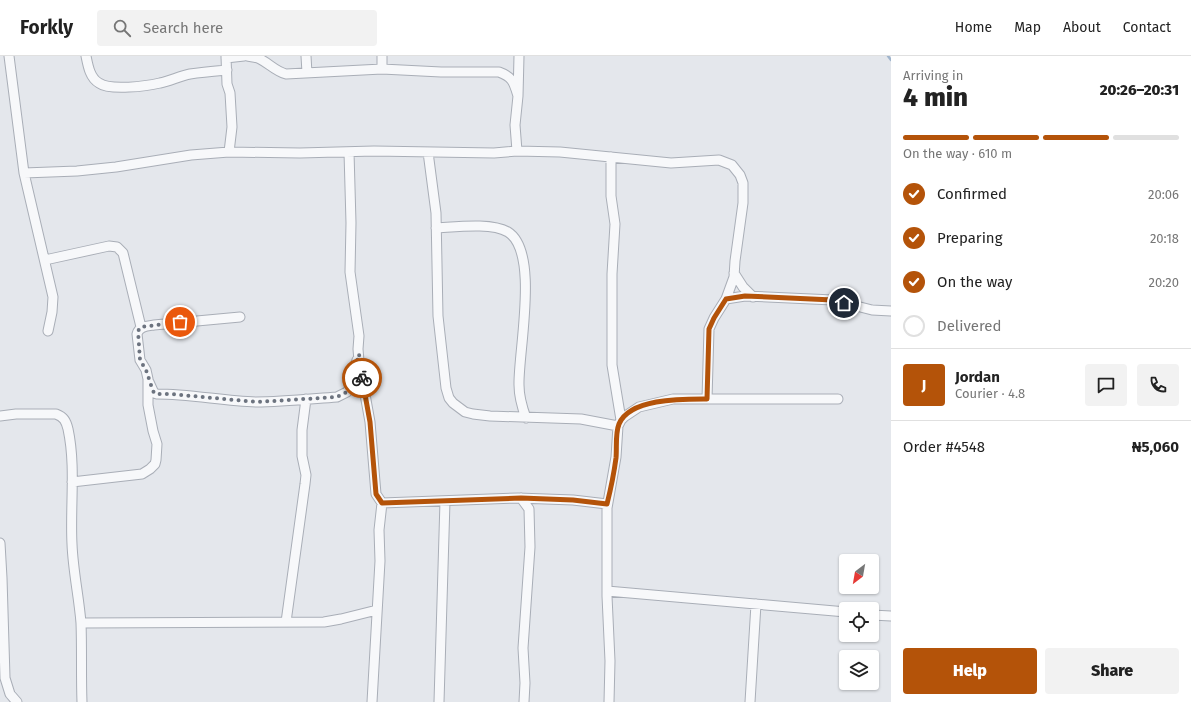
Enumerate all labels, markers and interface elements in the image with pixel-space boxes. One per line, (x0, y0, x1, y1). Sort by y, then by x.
search box (97, 10, 377, 46)
text: Forkly (20, 16, 73, 39)
icon: search (111, 17, 133, 39)
text: Search here (143, 19, 223, 37)
text: Home (955, 19, 992, 36)
text: Map (1014, 19, 1041, 36)
text: About (1063, 19, 1101, 36)
text: Contact (1123, 19, 1171, 36)
text: Arriving in (903, 68, 963, 83)
text: 20:26–20:31 (1100, 81, 1179, 99)
text: 4 min (903, 82, 968, 113)
text: On the way · 610 m (903, 146, 1012, 161)
icon: check (903, 183, 925, 205)
text: Confirmed (937, 185, 1007, 203)
text: 20:06 (1148, 187, 1179, 202)
icon: check (903, 227, 925, 249)
text: Preparing (937, 229, 1002, 247)
text: 20:18 (1150, 231, 1179, 246)
icon: check (903, 271, 925, 293)
text: On the way (937, 273, 1012, 291)
text: 20:20 (1149, 275, 1179, 290)
pin (827, 286, 861, 320)
icon: home (833, 292, 855, 314)
pin (163, 305, 197, 339)
icon: bag (169, 311, 191, 333)
text: Delivered (937, 317, 1001, 335)
courier (342, 358, 382, 398)
button: chat (1085, 364, 1127, 406)
button: phone (1137, 364, 1179, 406)
icon: bike (351, 367, 373, 389)
text: Jordan (955, 368, 1000, 386)
text: J (922, 376, 926, 394)
text: Courier · 4.8 (955, 386, 1025, 401)
text: Order #4548 (903, 438, 985, 456)
text: ₦5,060 (1132, 438, 1179, 456)
north arrow (839, 554, 879, 594)
map controls (839, 554, 879, 690)
button: locate (839, 602, 879, 642)
button: Help (903, 648, 1037, 694)
button: Share (1045, 648, 1179, 694)
button: layers (839, 650, 879, 690)

